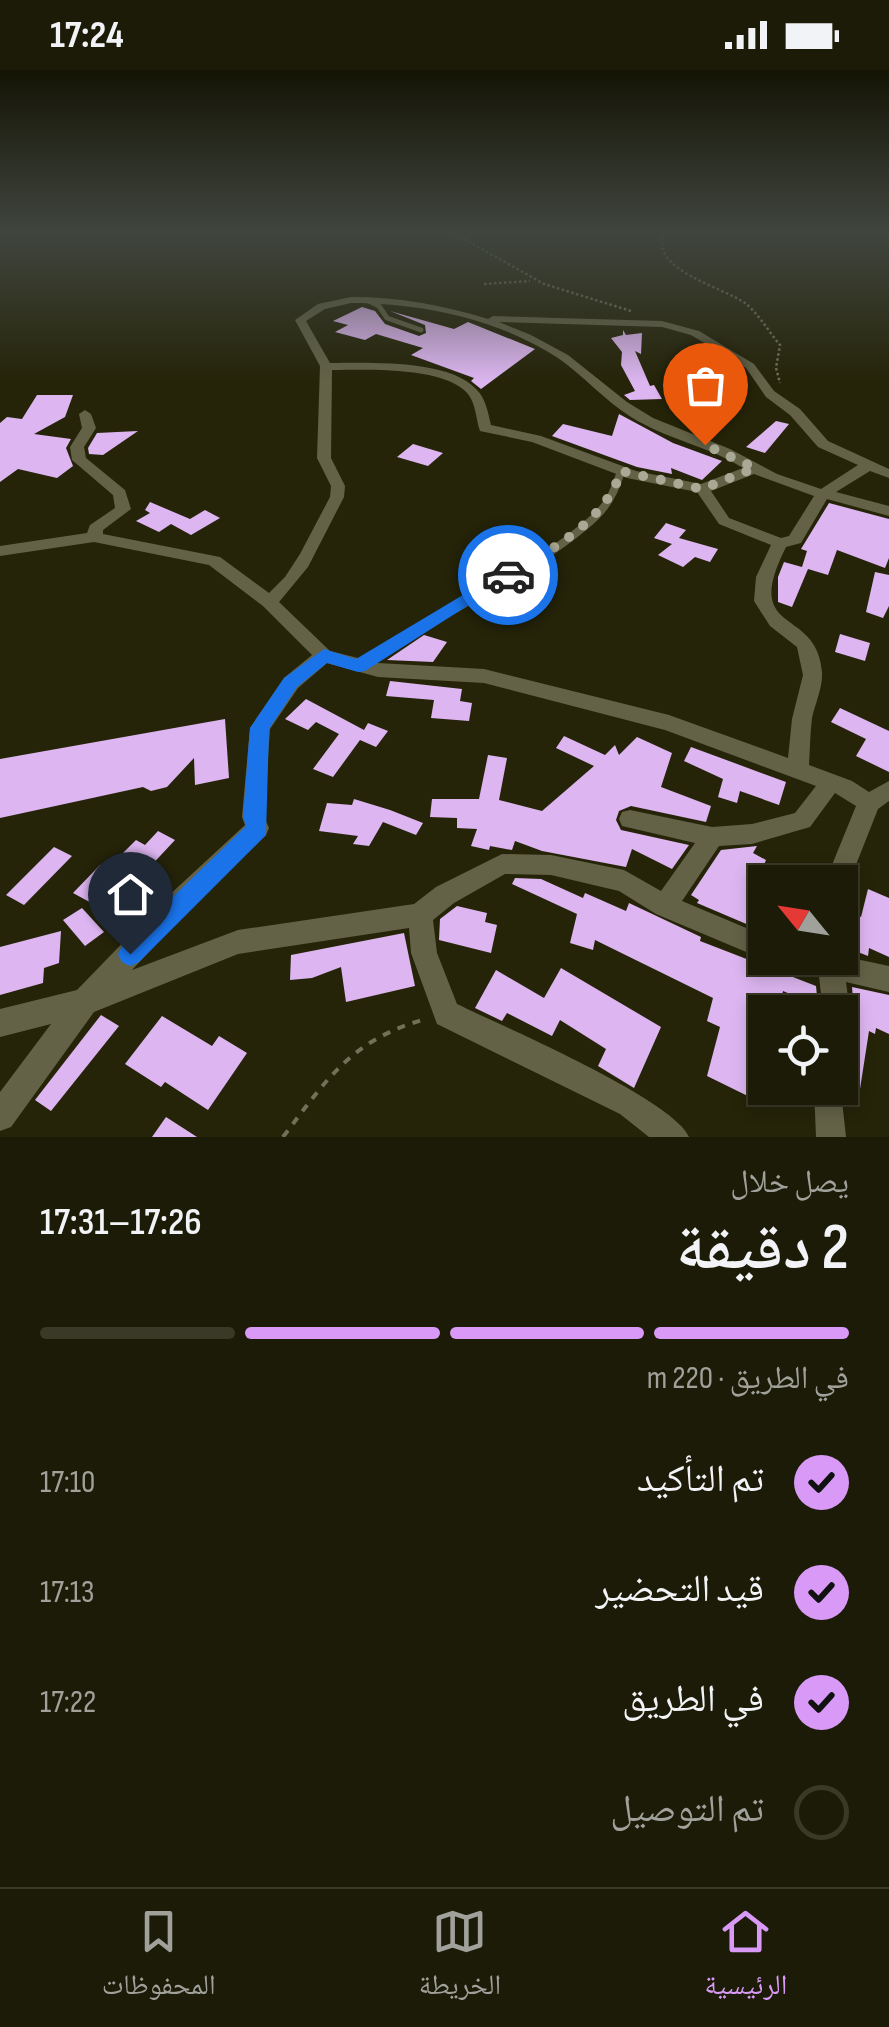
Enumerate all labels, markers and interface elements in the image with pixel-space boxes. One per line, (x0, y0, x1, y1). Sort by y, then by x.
text: 17:24 (50, 13, 124, 58)
pin (663, 343, 748, 446)
icon: bag (678, 358, 733, 413)
courier (458, 525, 558, 625)
icon: car (481, 548, 536, 603)
pin (88, 852, 173, 955)
north arrow (748, 865, 858, 975)
map controls (748, 865, 858, 1105)
icon: home (103, 867, 158, 922)
button: locate (748, 995, 858, 1105)
text: يصل خلال (730, 1163, 849, 1202)
text: 17:26–17:31 (40, 1200, 202, 1245)
text: 2 دقيقة (676, 1210, 849, 1288)
text: في الطريق · 220 m (647, 1359, 849, 1398)
icon: check (794, 1455, 849, 1510)
text: تم التأكيد (637, 1457, 764, 1502)
text: 17:10 (40, 1463, 95, 1502)
icon: check (794, 1565, 849, 1620)
text: قيد التحضير (596, 1567, 764, 1612)
text: 17:13 (40, 1573, 94, 1612)
icon: check (794, 1675, 849, 1730)
text: في الطريق (622, 1677, 764, 1722)
text: 17:22 (40, 1683, 96, 1722)
text: تم التوصيل (610, 1787, 764, 1832)
tab: المحفوظات (102, 1904, 216, 2012)
tab: الخريطة (419, 1904, 501, 2012)
tab: الرئيسية (704, 1904, 787, 2012)

